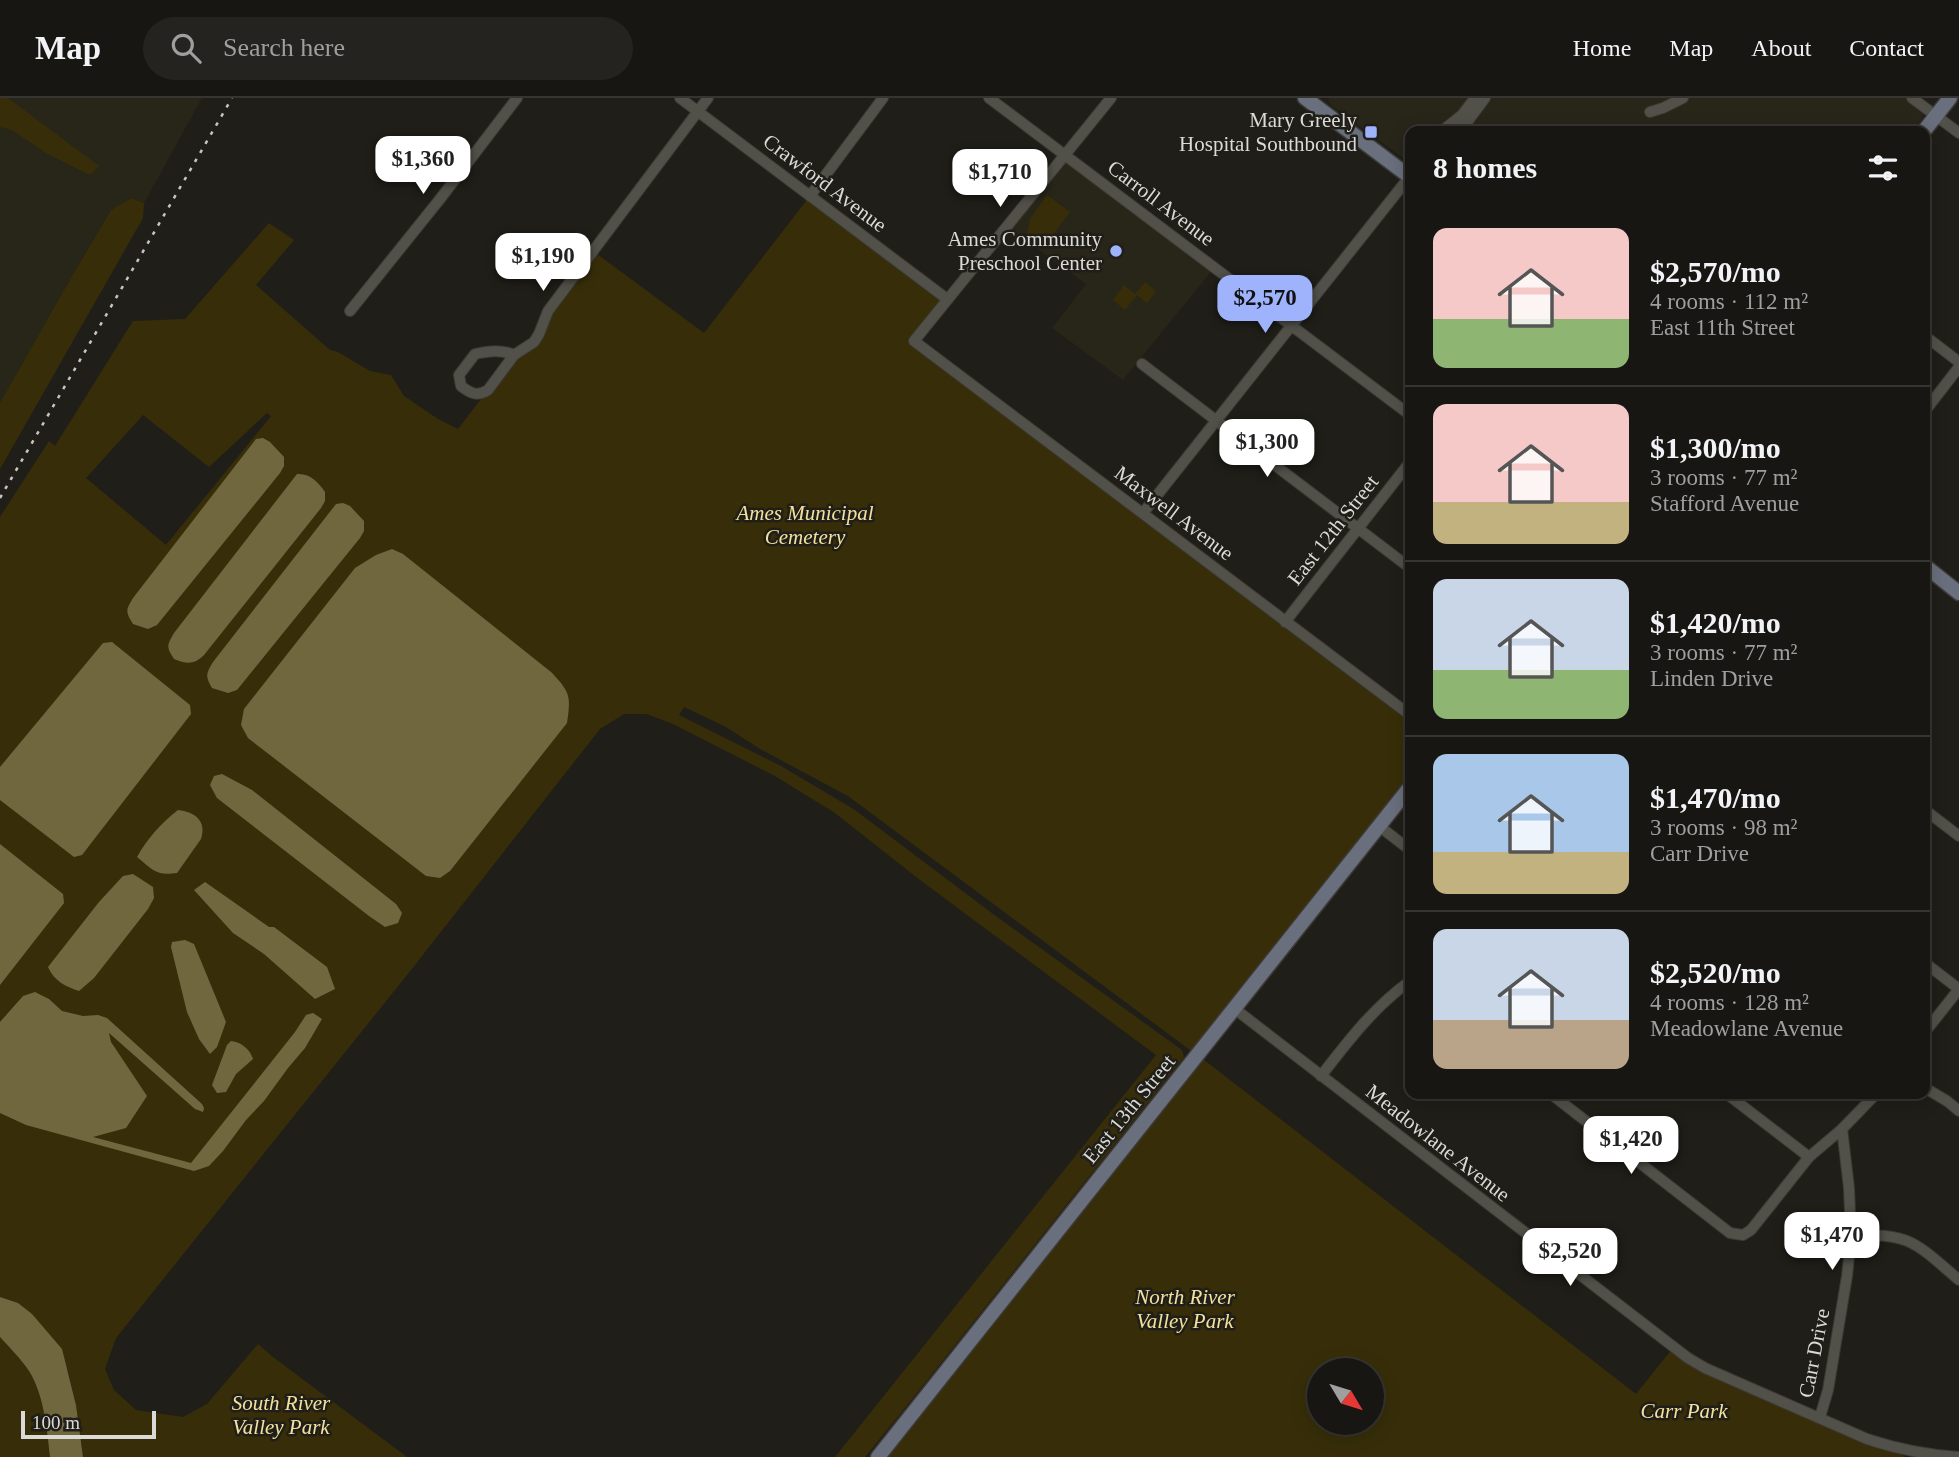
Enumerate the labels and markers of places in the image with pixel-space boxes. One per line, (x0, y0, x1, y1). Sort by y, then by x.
place label: Mary Greely Hospital Southbound (1179, 108, 1357, 156)
marker: Mary Greely Hospital Southbound (1363, 124, 1379, 140)
pin: $1,360 (366, 136, 480, 196)
pin: $1,710 (943, 150, 1057, 209)
place label: Ames Community Preschool Center (947, 227, 1102, 275)
pin: $1,190 (486, 234, 600, 293)
marker: Ames Community Preschool Center (1108, 243, 1124, 259)
pin: $2,570 (1208, 275, 1322, 335)
pin: $1,300 (1210, 420, 1324, 479)
pin: $1,420 (1574, 1116, 1688, 1176)
pin: $1,470 (1775, 1212, 1889, 1272)
pin: $2,520 (1513, 1228, 1627, 1288)

